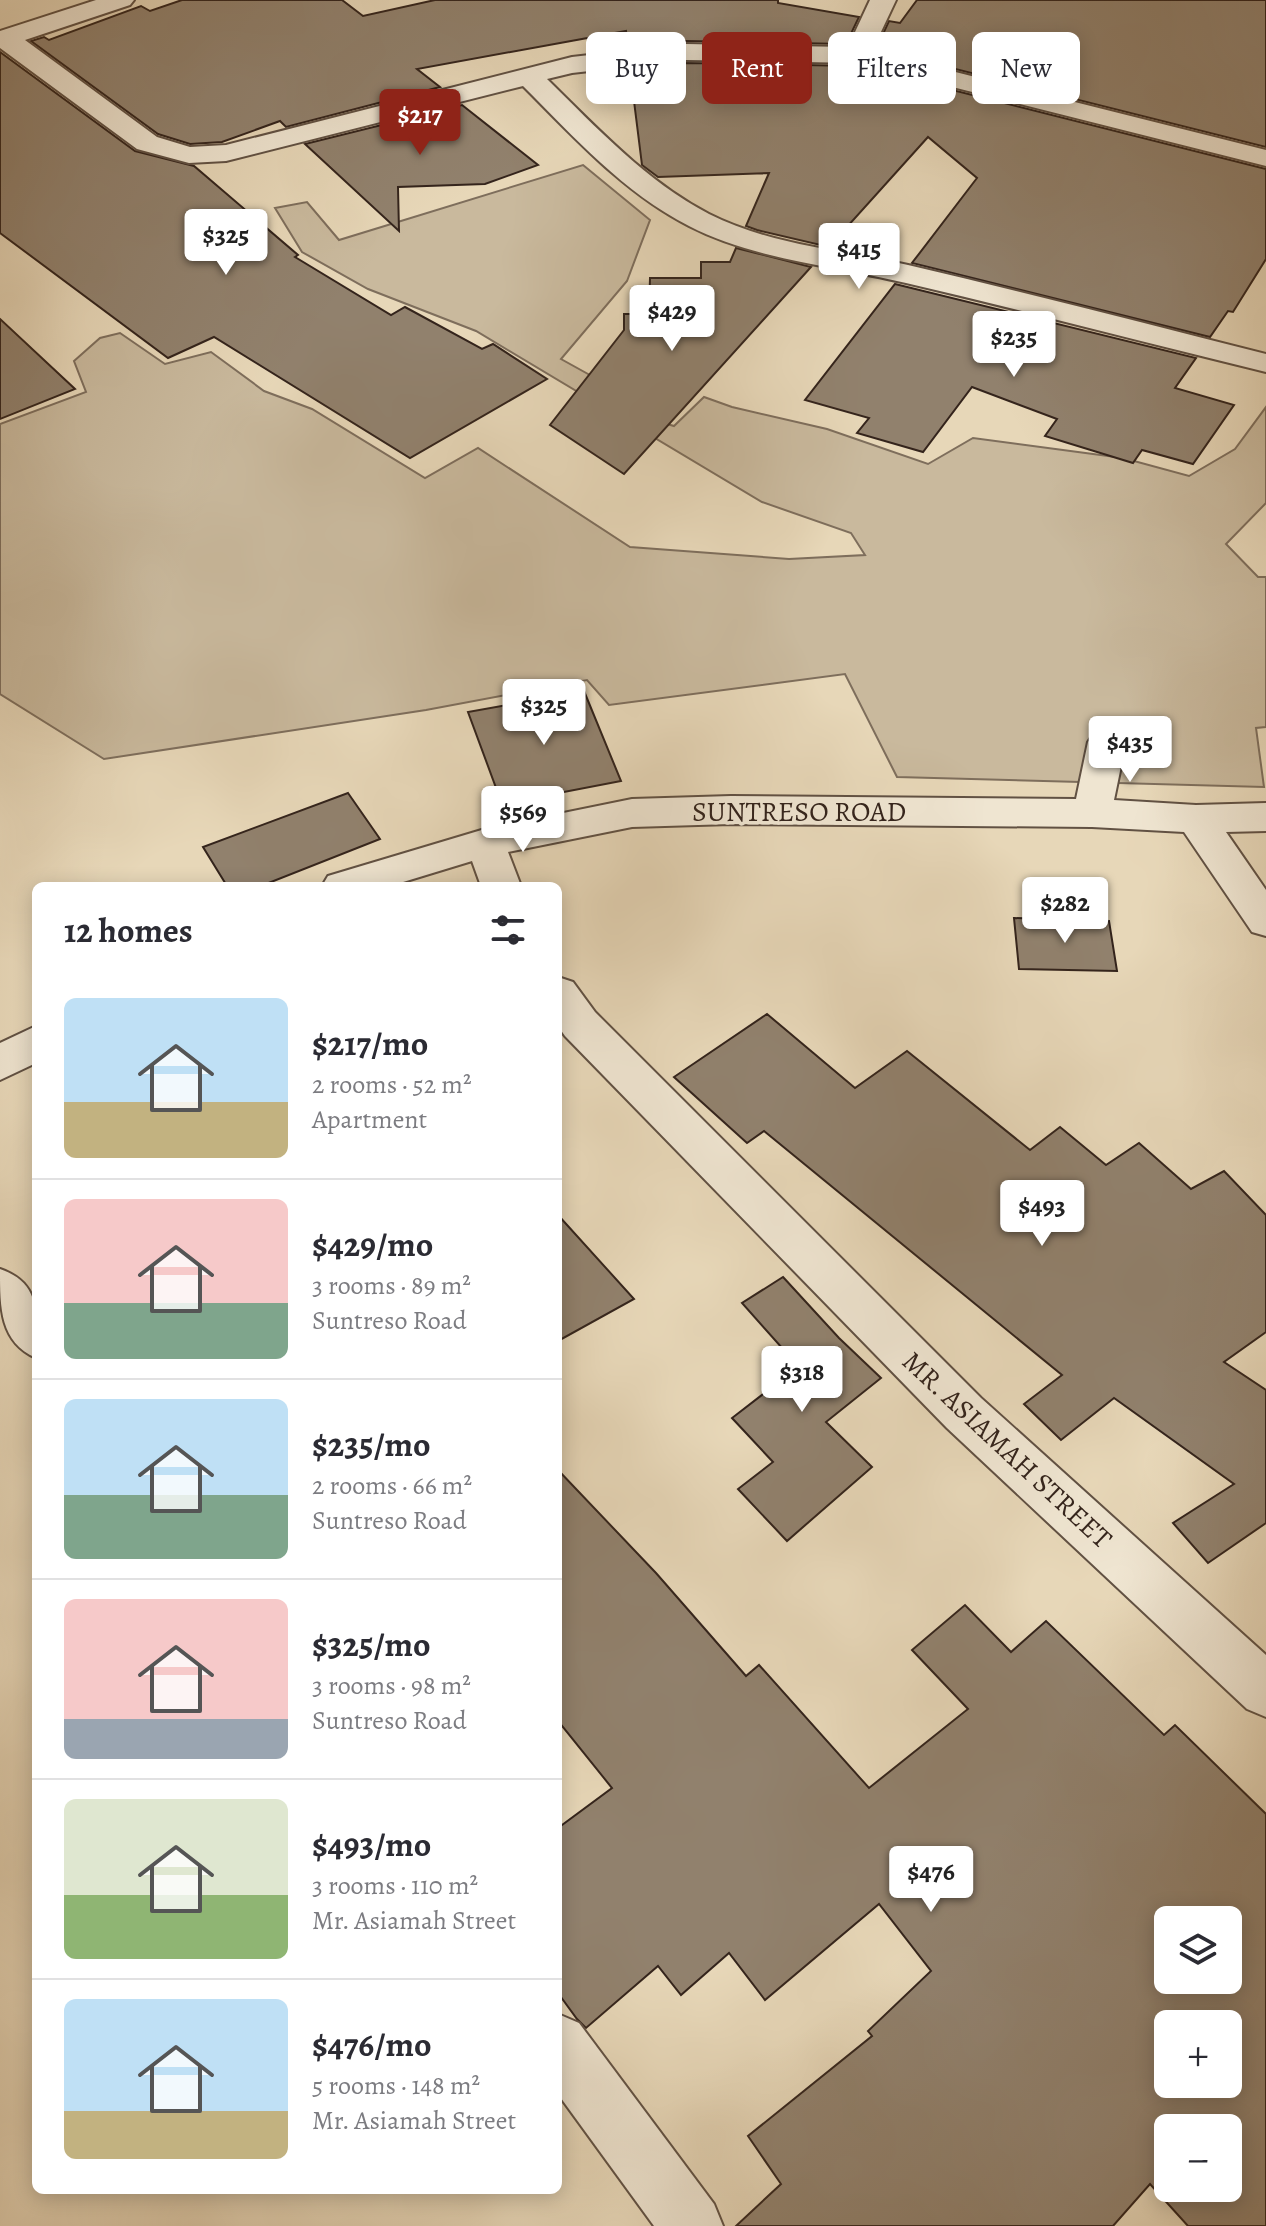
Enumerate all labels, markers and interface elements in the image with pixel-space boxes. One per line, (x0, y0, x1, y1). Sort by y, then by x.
chip: Buy (586, 32, 686, 104)
chip: Rent (702, 32, 812, 104)
chip: Filters (828, 32, 956, 104)
chip: New (972, 32, 1080, 104)
pin: $217 (373, 89, 467, 157)
text: $217 (397, 97, 443, 132)
pin: $325 (179, 209, 273, 277)
text: $325 (203, 217, 249, 252)
pin: $415 (812, 223, 906, 291)
text: $415 (837, 231, 881, 266)
pin: $429 (625, 285, 719, 353)
text: $429 (648, 293, 696, 328)
pin: $235 (967, 311, 1061, 379)
text: $235 (991, 319, 1037, 354)
pin: $325 (497, 679, 591, 747)
text: $325 (521, 687, 567, 722)
pin: $435 (1083, 716, 1177, 784)
text: $435 (1107, 724, 1153, 759)
pin: $569 (476, 786, 570, 854)
street label: SUNTRESO ROAD (692, 793, 906, 831)
text: $569 (499, 794, 547, 829)
pin: $282 (1018, 877, 1112, 945)
text: $282 (1040, 885, 1090, 920)
text: 12 homes (64, 907, 193, 954)
icon: filters (486, 908, 530, 952)
text: $217/mo (312, 1020, 428, 1067)
icon: home (128, 1030, 224, 1126)
text: 2 rooms · 52 m² (312, 1067, 471, 1102)
text: Apartment (312, 1102, 427, 1137)
pin: $493 (995, 1180, 1089, 1248)
text: $493 (1018, 1188, 1066, 1223)
text: $429/mo (312, 1221, 433, 1268)
icon: home (128, 1231, 224, 1327)
text: 3 rooms · 89 m² (312, 1268, 471, 1303)
text: Suntreso Road (312, 1303, 467, 1338)
street label: MR. ASIAMAH STREET (894, 1343, 1120, 1557)
pin: $318 (755, 1346, 849, 1414)
text: $318 (779, 1354, 825, 1389)
text: $235/mo (312, 1421, 431, 1468)
icon: home (128, 1431, 224, 1527)
text: 2 rooms · 66 m² (312, 1468, 472, 1503)
text: Suntreso Road (312, 1503, 467, 1538)
text: $325/mo (312, 1621, 431, 1668)
icon: home (128, 1631, 224, 1727)
text: 3 rooms · 98 m² (312, 1668, 471, 1703)
text: Suntreso Road (312, 1703, 467, 1738)
text: $493/mo (312, 1821, 431, 1868)
icon: home (128, 1831, 224, 1927)
pin: $476 (884, 1846, 978, 1914)
text: $476 (907, 1854, 955, 1889)
text: 3 rooms · 110 m² (312, 1868, 478, 1903)
text: Mr. Asiamah Street (312, 1903, 516, 1938)
map controls (1154, 1906, 1242, 2202)
button: layers (1154, 1906, 1242, 1994)
button: + (1154, 2010, 1242, 2098)
text: $476/mo (312, 2021, 431, 2068)
icon: home (128, 2031, 224, 2127)
text: 5 rooms · 148 m² (312, 2068, 480, 2103)
text: Mr. Asiamah Street (312, 2103, 516, 2138)
button: − (1154, 2114, 1242, 2202)

